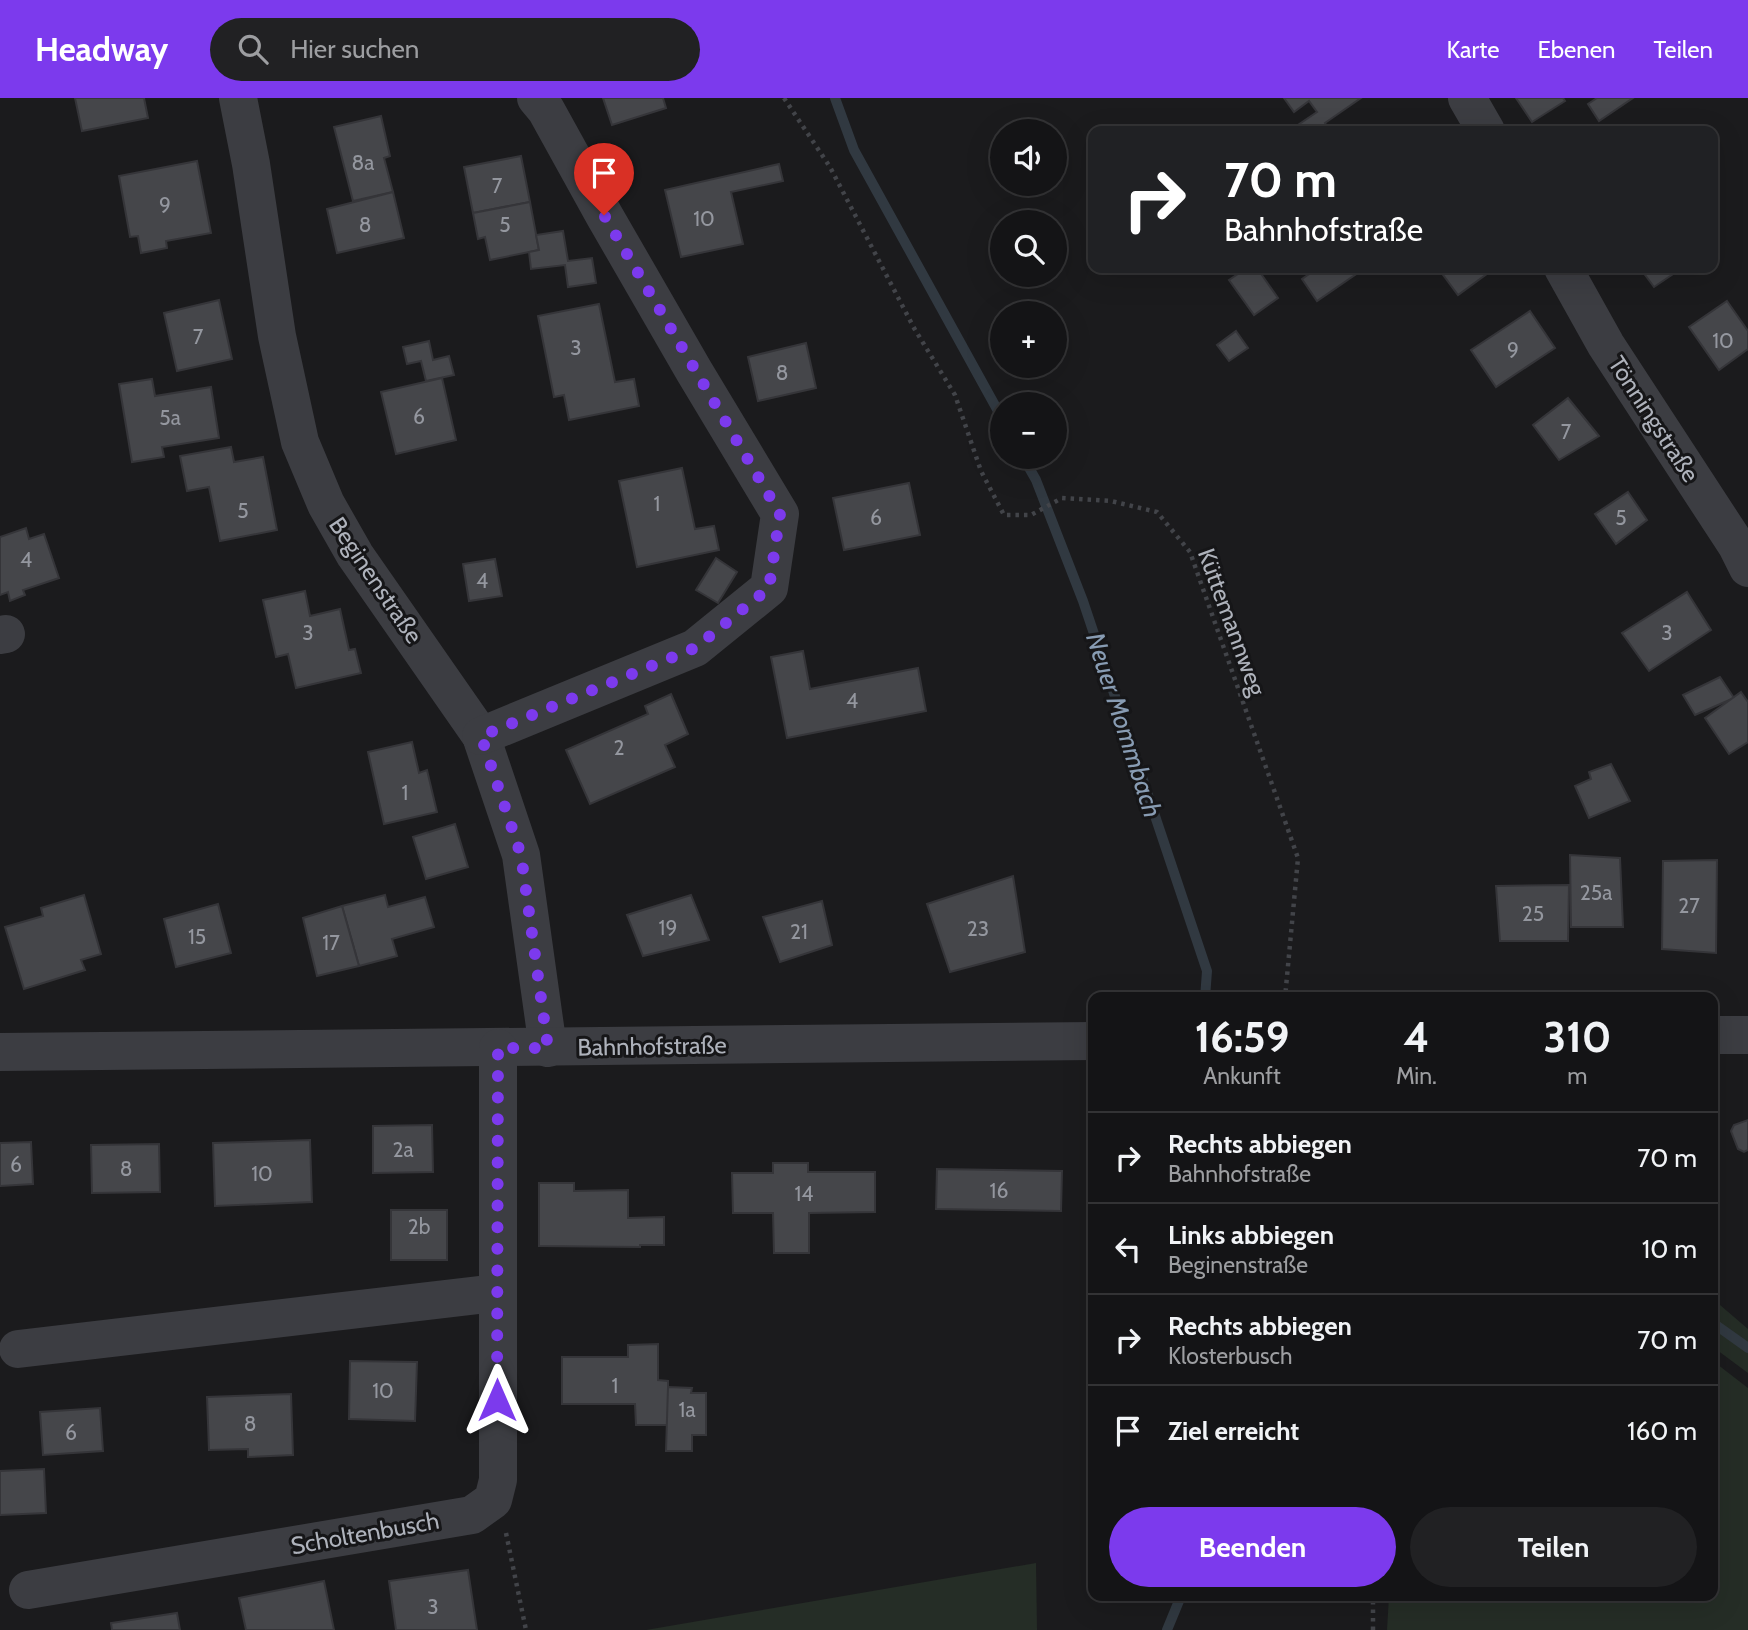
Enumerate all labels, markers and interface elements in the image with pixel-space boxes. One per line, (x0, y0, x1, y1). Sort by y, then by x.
search box (210, 18, 700, 81)
text: Headway (35, 29, 168, 69)
icon: search (234, 30, 272, 68)
text: Hier suchen (290, 33, 419, 65)
text: Karte (1446, 35, 1499, 64)
text: Ebenen (1537, 35, 1615, 64)
text: Teilen (1653, 35, 1713, 64)
map controls (990, 119, 1067, 469)
button: sound (990, 119, 1067, 196)
pin (574, 143, 634, 215)
house number: 8a (352, 150, 374, 175)
text: 70 m (1224, 150, 1337, 209)
icon: arrive (585, 154, 623, 192)
icon: right (1109, 154, 1200, 245)
house number: 7 (492, 173, 503, 198)
house number: 9 (159, 192, 171, 217)
house number: 10 (693, 206, 715, 231)
button: search (990, 210, 1067, 287)
text: Bahnhofstraße (1224, 210, 1423, 249)
house number: 8 (359, 212, 371, 237)
house number: 5 (499, 212, 511, 237)
button: + (990, 301, 1067, 378)
house number: 7 (193, 324, 204, 349)
house number: 10 (1712, 328, 1734, 353)
house number: 3 (570, 335, 582, 360)
house number: 9 (1507, 337, 1519, 362)
street label: Tönningstraße (1603, 351, 1705, 487)
house number: 8 (776, 360, 788, 385)
button: − (990, 392, 1067, 469)
house number: 6 (413, 404, 425, 429)
house number: 5a (159, 405, 181, 430)
house number: 7 (1561, 419, 1572, 444)
house number: 1 (654, 491, 660, 516)
house number: 5 (237, 498, 249, 523)
house number: 6 (870, 505, 882, 530)
house number: 5 (1615, 505, 1627, 530)
street label: Beginenstraße (323, 511, 429, 649)
street label: Küttemannweg (1192, 544, 1272, 701)
house number: 4 (20, 547, 32, 572)
house number: 4 (476, 568, 488, 593)
house number: 3 (302, 620, 314, 645)
house number: 3 (1661, 620, 1673, 645)
water label: Neuer Mommbach (1079, 629, 1169, 821)
house number: 4 (846, 688, 858, 713)
house number: 2 (613, 735, 625, 760)
house number: 1 (402, 780, 408, 805)
house number: 25a (1580, 880, 1612, 905)
house number: 27 (1678, 893, 1700, 918)
house number: 25 (1522, 901, 1544, 926)
house number: 19 (659, 915, 677, 940)
house number: 23 (967, 916, 989, 941)
house number: 21 (790, 919, 808, 944)
house number: 15 (188, 924, 206, 949)
house number: 17 (322, 930, 340, 955)
text: 16:59 (1195, 1011, 1289, 1063)
text: 4 (1403, 1011, 1429, 1063)
text: 310 (1544, 1011, 1611, 1063)
street label: Bahnhofstraße (577, 1030, 727, 1062)
text: Ankunft (1203, 1062, 1281, 1090)
text: Min. (1396, 1062, 1437, 1090)
text: m (1567, 1062, 1588, 1090)
text: Rechts abbiegen (1168, 1128, 1352, 1160)
house number: 2a (392, 1137, 414, 1162)
icon: right (1109, 1139, 1147, 1177)
text: 70 m (1637, 1142, 1697, 1174)
house number: 6 (10, 1152, 22, 1177)
house number: 8 (120, 1156, 132, 1181)
text: Bahnhofstraße (1168, 1160, 1311, 1188)
house number: 10 (251, 1161, 273, 1186)
house number: 16 (990, 1178, 1008, 1203)
house number: 14 (795, 1181, 813, 1206)
house number: 2b (408, 1214, 430, 1239)
text: Links abbiegen (1168, 1219, 1334, 1251)
icon: left (1109, 1230, 1147, 1268)
text: 10 m (1642, 1233, 1697, 1265)
text: Beginenstraße (1168, 1251, 1308, 1279)
text: Rechts abbiegen (1168, 1310, 1352, 1342)
icon: right (1109, 1321, 1147, 1359)
text: 70 m (1637, 1324, 1697, 1356)
text: Klosterbusch (1168, 1342, 1292, 1370)
position arrow (460, 1363, 534, 1437)
house number: 1 (612, 1373, 618, 1398)
house number: 10 (372, 1378, 394, 1403)
house number: 1a (679, 1397, 695, 1422)
house number: 8 (244, 1411, 256, 1436)
icon: arrive (1109, 1412, 1147, 1450)
text: Ziel erreicht (1168, 1415, 1299, 1447)
text: 160 m (1627, 1415, 1697, 1447)
house number: 6 (65, 1420, 77, 1445)
street label: Scholtenbusch (289, 1506, 441, 1560)
button: Beenden (1109, 1507, 1396, 1587)
button: Teilen (1410, 1507, 1697, 1587)
house number: 3 (427, 1594, 439, 1619)

